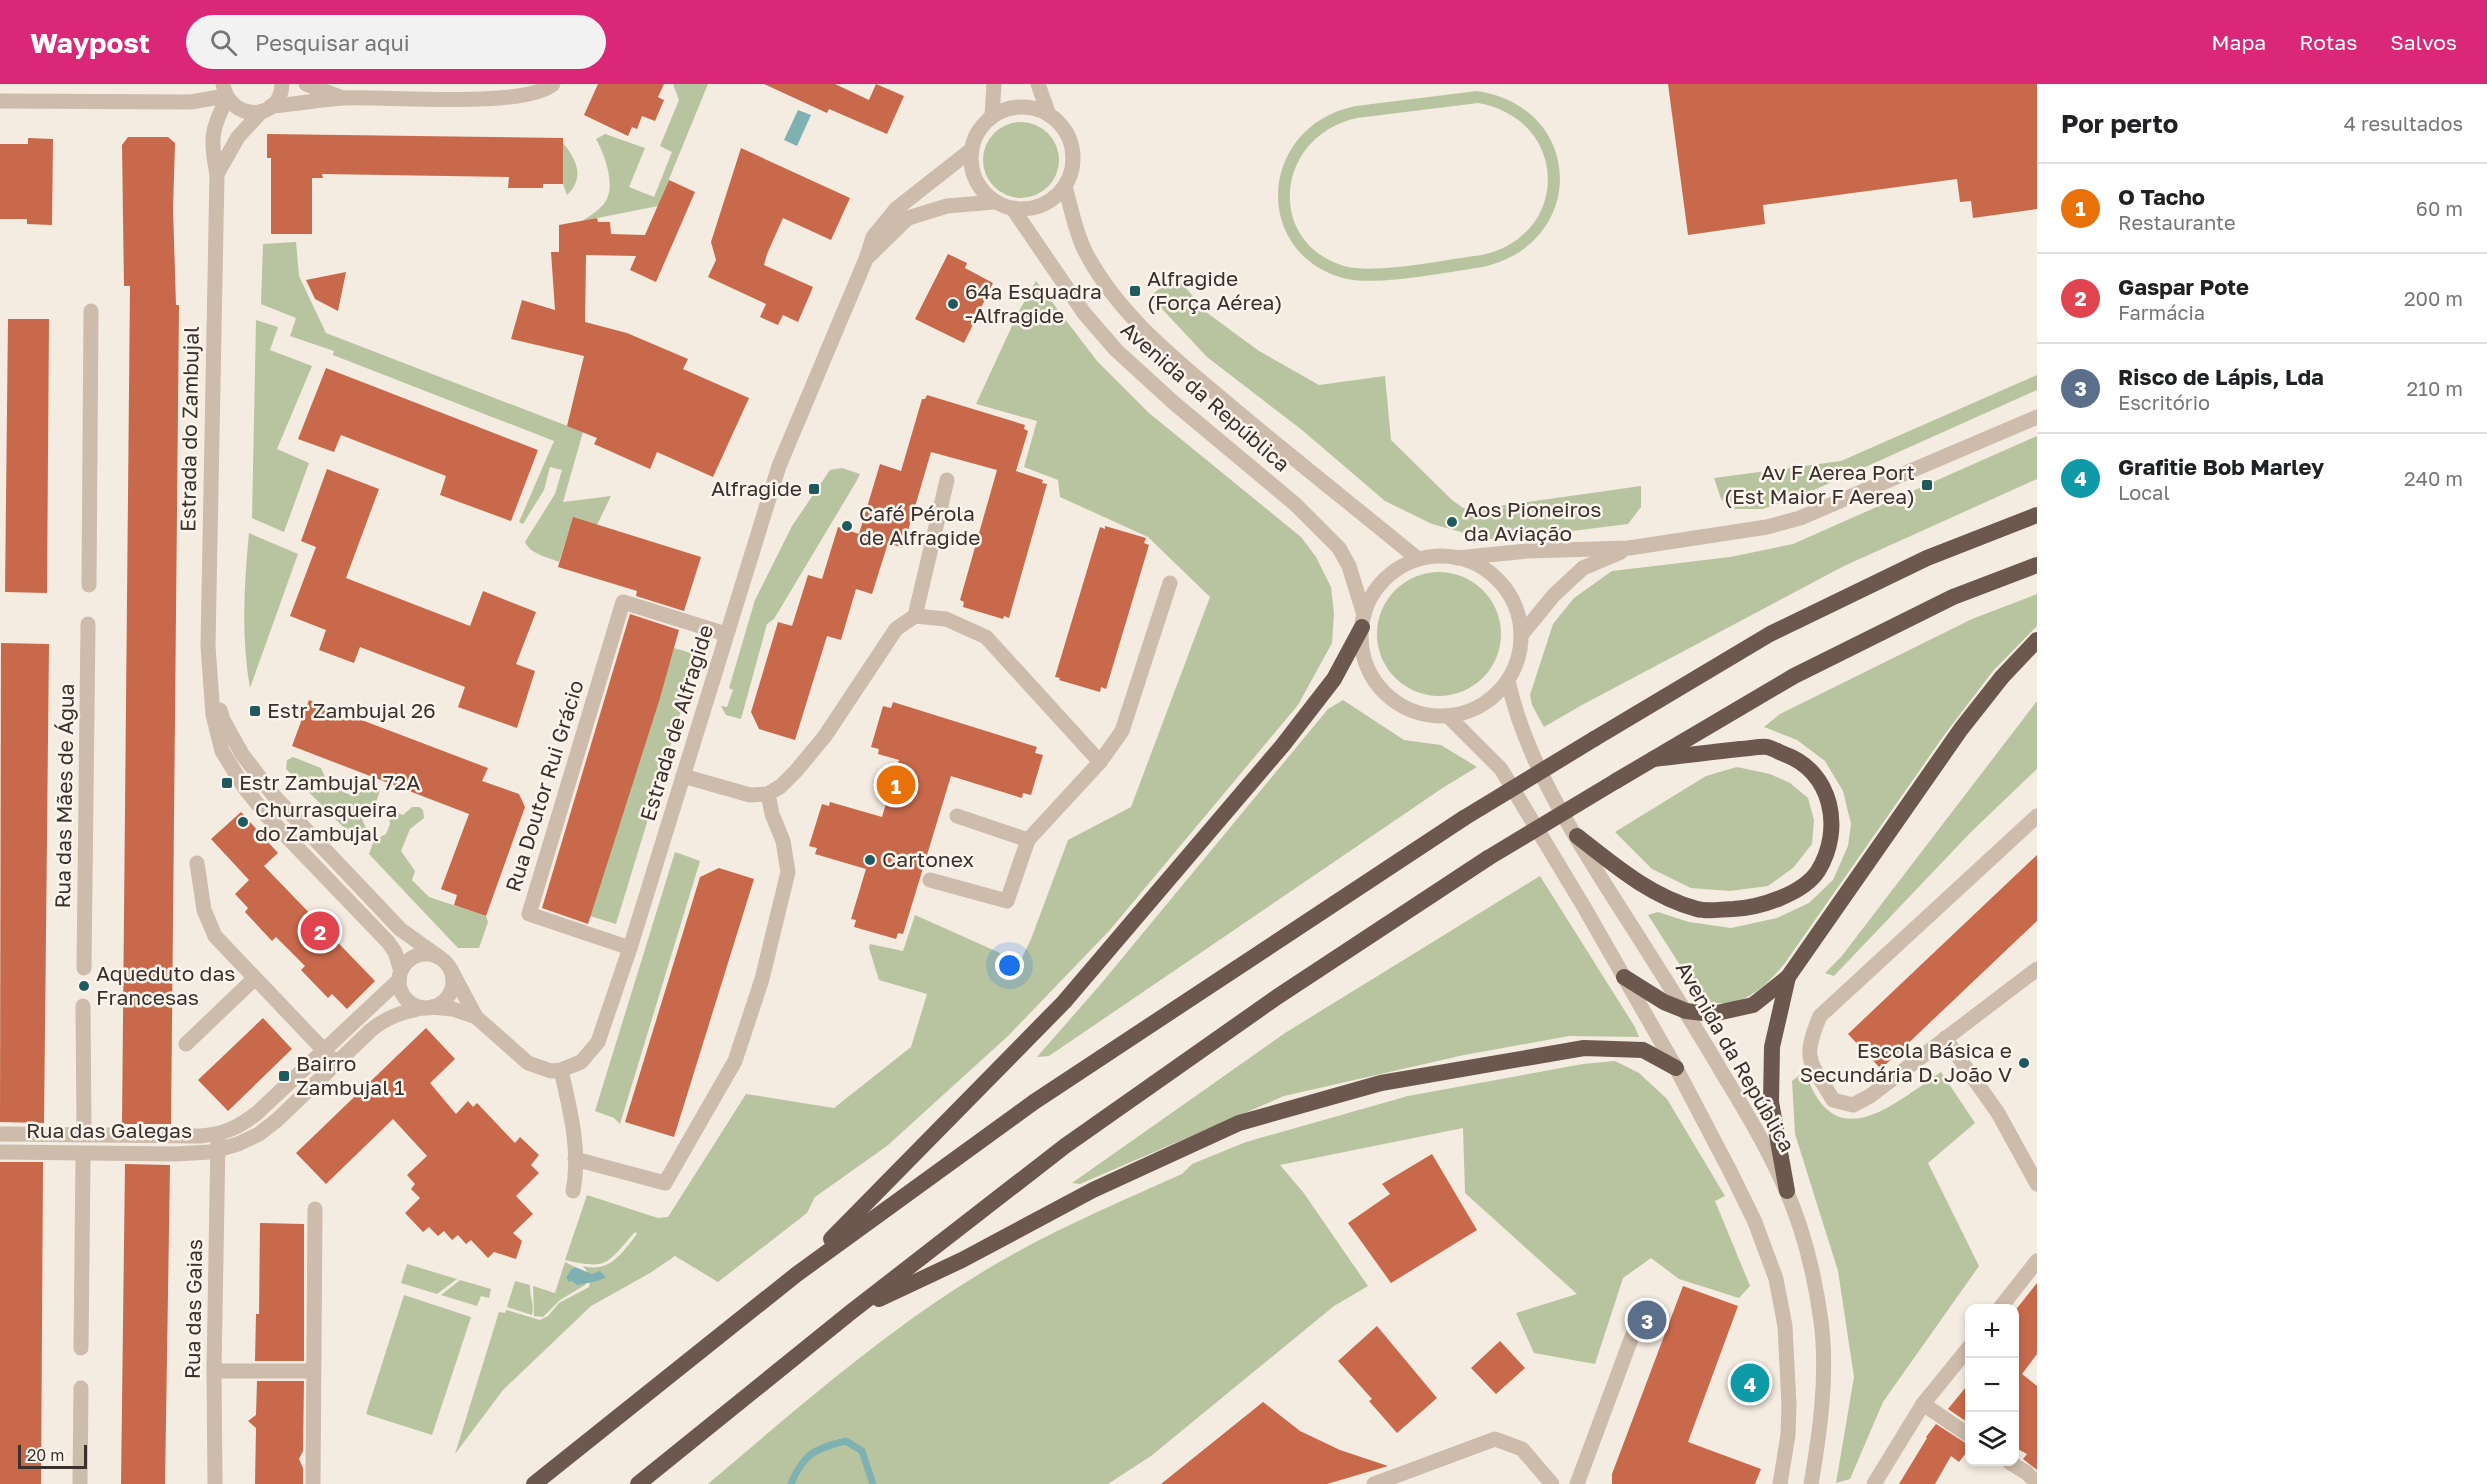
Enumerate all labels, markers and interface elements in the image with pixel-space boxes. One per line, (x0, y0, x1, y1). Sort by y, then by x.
search box (186, 15, 606, 69)
text: Waypost (30, 26, 150, 59)
icon: search (207, 26, 240, 59)
text: Pesquisar aqui (255, 29, 410, 56)
text: Mapa (2212, 29, 2266, 55)
text: Rotas (2299, 29, 2357, 55)
text: Salvos (2390, 29, 2457, 55)
text: Por perto (2061, 108, 2178, 139)
text: 4 resultados (2344, 111, 2463, 135)
text: O Tacho (2118, 183, 2205, 210)
text: 1 (2075, 196, 2086, 220)
text: 60 m (2416, 196, 2463, 220)
text: Restaurante (2118, 210, 2236, 234)
place label: Alfragide (Força Aérea) (1147, 265, 1282, 315)
text: Gaspar Pote (2118, 273, 2249, 300)
place label: 64ª Esquadra -Alfragide (965, 278, 1102, 328)
marker: Alfragide (Força Aérea) (1128, 284, 1142, 298)
text: 2 (2074, 286, 2087, 310)
text: 200 m (2404, 286, 2463, 310)
marker: 64ª Esquadra -Alfragide (946, 297, 960, 311)
text: Farmácia (2118, 300, 2205, 324)
street label: Avenida da República (1116, 316, 1295, 477)
street label: Estrada do Zambujal (174, 326, 204, 532)
text: Risco de Lápis, Lda (2118, 363, 2324, 390)
text: 3 (2074, 376, 2087, 400)
text: 210 m (2407, 376, 2463, 400)
text: Escritório (2118, 390, 2210, 414)
text: Grafitie Bob Marley (2118, 453, 2324, 480)
place label: Av F Aerea Port (Est Maior F Aerea) (1724, 459, 1915, 509)
text: 4 (2074, 466, 2087, 490)
text: 240 m (2404, 466, 2463, 490)
place label: Alfragide (711, 475, 802, 501)
marker: Av F Aerea Port (Est Maior F Aerea) (1920, 478, 1934, 492)
text: Local (2118, 480, 2170, 504)
marker: Alfragide (807, 482, 821, 496)
place label: Aos Pioneiros da Aviação (1464, 496, 1601, 546)
place label: Café Pérola de Alfragide (859, 500, 980, 550)
marker: Aos Pioneiros da Aviação (1445, 515, 1459, 529)
marker: Café Pérola de Alfragide (840, 519, 854, 533)
street label: Estrada de Alfragide (634, 622, 718, 824)
street label: Rua Doutor Rui Grácio (499, 677, 589, 895)
street label: Rua das Mães de Água (49, 683, 79, 909)
place label: Estr Zambujal 26 (267, 697, 436, 723)
marker: Estr Zambujal 26 (248, 704, 262, 718)
pin: 1 (876, 762, 916, 808)
place label: Estr Zambujal 72A (239, 769, 420, 795)
marker: Estr Zambujal 72A (220, 776, 234, 790)
place label: Churrasqueira do Zambujal (255, 796, 397, 846)
marker: Churrasqueira do Zambujal (236, 815, 250, 829)
place label: Cartonex (882, 846, 974, 872)
marker: Cartonex (863, 853, 877, 867)
pin: 2 (300, 908, 340, 954)
your location (995, 951, 1024, 980)
street label: Avenida da República (1671, 957, 1801, 1156)
place label: Aqueduto das Francesas (96, 960, 235, 1010)
marker: Aqueduto das Francesas (77, 979, 91, 993)
place label: Escola Básica e Secundária D. João V (1800, 1037, 2012, 1087)
place label: Bairro Zambujal 1 (296, 1050, 404, 1100)
marker: Escola Básica e Secundária D. João V (2017, 1056, 2031, 1070)
marker: Bairro Zambujal 1 (277, 1069, 291, 1083)
street label: Rua das Galegas (26, 1117, 192, 1143)
street label: Rua das Gaias (179, 1239, 207, 1379)
pin: 3 (1628, 1298, 1666, 1342)
map controls (1965, 1304, 2019, 1466)
button: + (1965, 1304, 2019, 1358)
button: − (1965, 1358, 2019, 1412)
pin: 4 (1730, 1360, 1770, 1406)
button: layers (1965, 1412, 2019, 1466)
scale bar (18, 1442, 87, 1470)
text: 20 m (27, 1445, 64, 1465)

